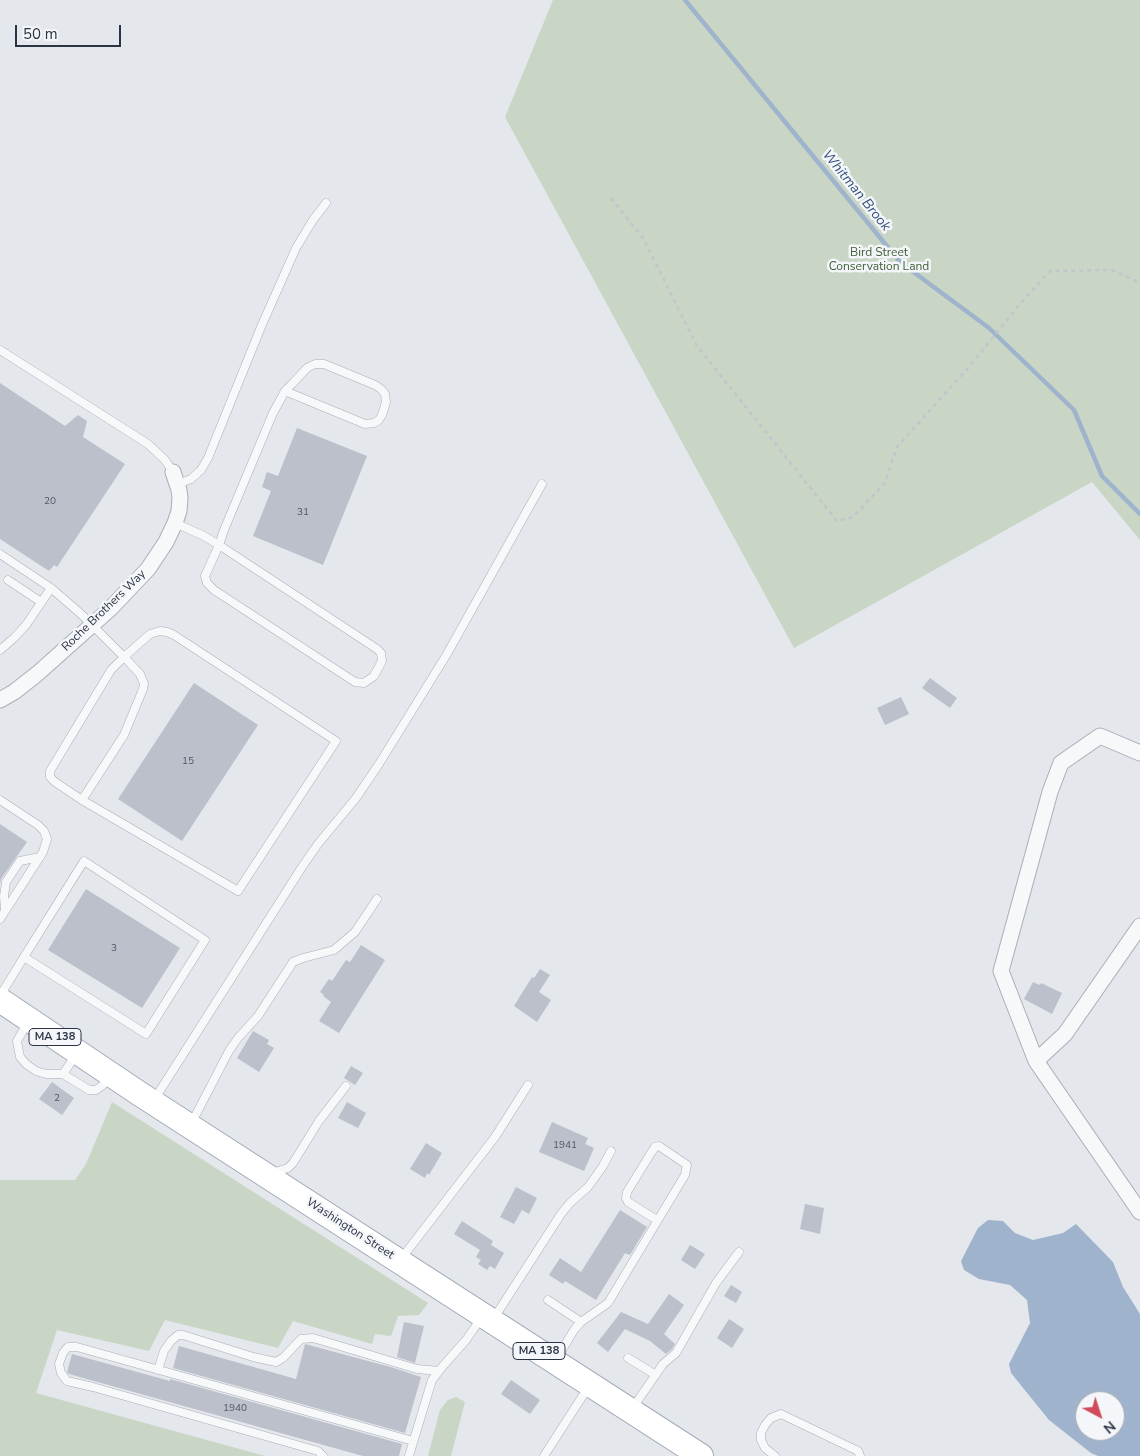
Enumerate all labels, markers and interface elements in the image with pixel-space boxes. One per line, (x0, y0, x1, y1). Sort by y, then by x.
scale bar (18, 15, 124, 47)
text: 50 m (23, 24, 58, 44)
water label: Whitman Brook (818, 147, 894, 235)
park label: Bird Street Conservation Land (829, 246, 929, 274)
house number: 20 (44, 496, 56, 508)
house number: 31 (297, 507, 309, 519)
street label: Roche Brothers Way (59, 567, 149, 655)
house number: 15 (182, 756, 194, 768)
house number: 3 (111, 943, 117, 955)
road number: MA 138 (29, 1028, 81, 1046)
house number: 2 (54, 1093, 60, 1105)
house number: 1941 (553, 1140, 577, 1152)
street label: Washington Street (303, 1195, 397, 1263)
road number: MA 138 (513, 1342, 565, 1360)
north arrow (1075, 1391, 1125, 1441)
house number: 1940 (223, 1403, 247, 1415)
text: N (1099, 1416, 1119, 1438)

